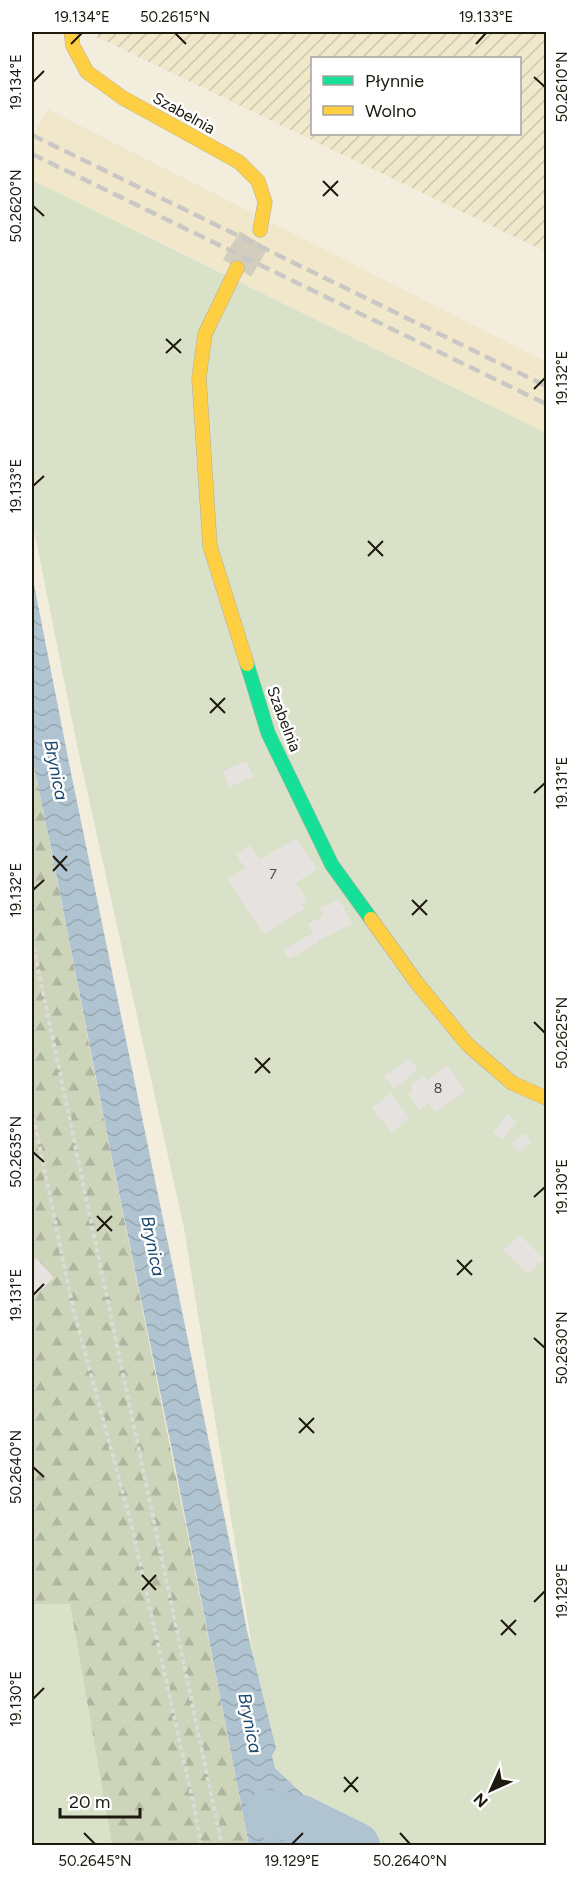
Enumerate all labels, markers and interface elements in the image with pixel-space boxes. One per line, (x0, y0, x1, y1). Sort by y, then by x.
text: 19.134°E (54, 8, 110, 26)
text: 50.2615°N (140, 8, 210, 26)
text: 19.133°E (459, 8, 513, 26)
text: 50.2610°N (553, 51, 571, 123)
text: 19.134°E (7, 54, 25, 110)
legend (311, 57, 521, 135)
text: Płynnie (365, 70, 424, 92)
street label: Szabelnia (150, 88, 218, 138)
text: Wolno (365, 100, 416, 122)
text: 50.2620°N (7, 169, 25, 243)
text: 19.132°E (553, 351, 571, 405)
text: 19.133°E (7, 459, 25, 513)
street label: Szabelnia (263, 684, 305, 754)
water label: Brynica (39, 738, 73, 803)
text: 19.131°E (553, 757, 571, 809)
text: 19.132°E (7, 863, 25, 917)
house number: 7 (269, 866, 277, 883)
text: 50.2625°N (553, 997, 571, 1069)
house number: 8 (434, 1080, 442, 1097)
text: 50.2635°N (7, 1116, 25, 1188)
text: 19.130°E (553, 1159, 571, 1215)
water label: Brynica (136, 1214, 170, 1279)
text: 19.131°E (7, 1269, 25, 1321)
text: 50.2630°N (553, 1311, 571, 1385)
text: 50.2640°N (7, 1430, 25, 1504)
text: 19.129°E (553, 1563, 571, 1619)
text: 19.130°E (7, 1671, 25, 1727)
water label: Brynica (233, 1691, 267, 1756)
north arrow (461, 1760, 521, 1820)
scale bar (60, 1781, 140, 1819)
text: N (470, 1789, 492, 1811)
text: 20 m (69, 1791, 110, 1813)
text: 50.2645°N (58, 1852, 132, 1870)
text: 19.129°E (264, 1852, 320, 1870)
text: 50.2640°N (373, 1852, 447, 1870)

